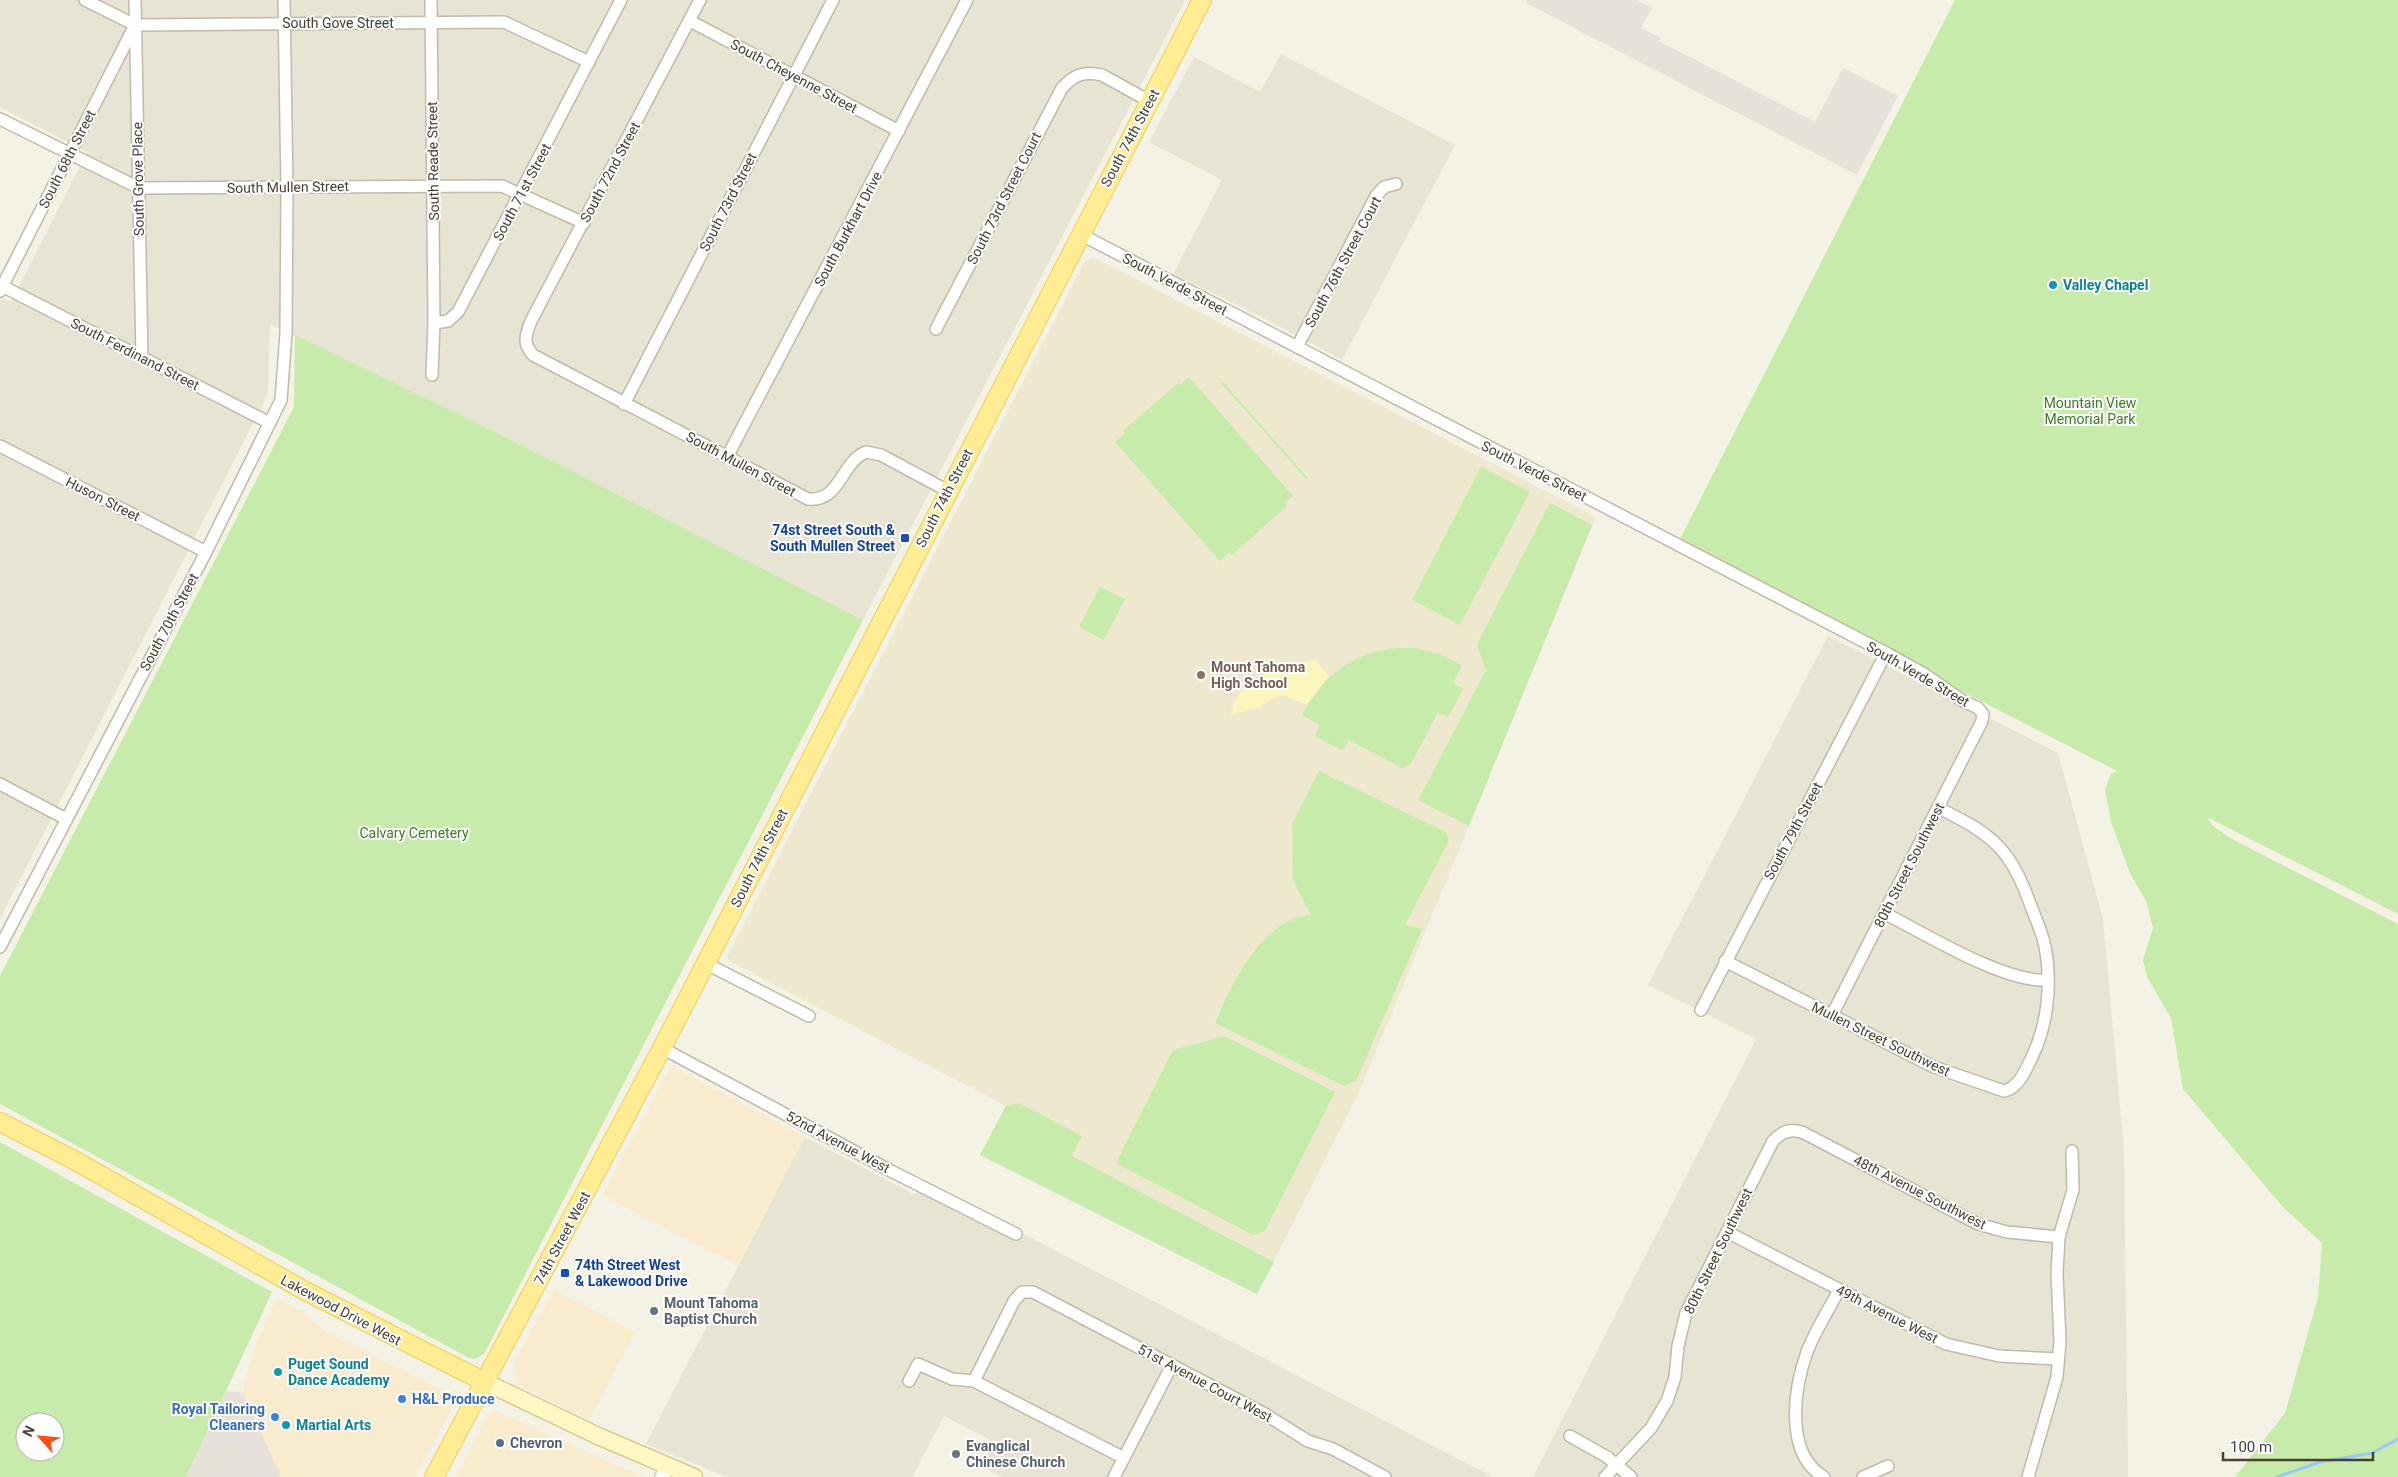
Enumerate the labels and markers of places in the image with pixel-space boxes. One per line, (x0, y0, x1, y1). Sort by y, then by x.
place label: Valley Chapel (2063, 277, 2148, 293)
marker: Valley Chapel (2047, 279, 2059, 291)
place label: 74st Street South & South Mullen Street (770, 522, 896, 554)
marker: 74st Street South & South Mullen Street (899, 532, 911, 544)
place label: Mount Tahoma High School (1211, 659, 1306, 691)
marker: Mount Tahoma High School (1195, 669, 1207, 681)
place label: 74th Street West & Lakewood Drive (575, 1257, 688, 1289)
marker: 74th Street West & Lakewood Drive (559, 1267, 571, 1279)
place label: Mount Tahoma Baptist Church (664, 1295, 759, 1327)
marker: Mount Tahoma Baptist Church (648, 1305, 660, 1317)
place label: Puget Sound Dance Academy (288, 1356, 391, 1388)
marker: Puget Sound Dance Academy (272, 1366, 284, 1378)
place label: H&L Produce (412, 1391, 495, 1407)
marker: H&L Produce (396, 1393, 408, 1405)
place label: Royal Tailoring Cleaners (172, 1401, 265, 1433)
marker: Royal Tailoring Cleaners (269, 1411, 281, 1423)
place label: Martial Arts (296, 1417, 371, 1433)
marker: Martial Arts (280, 1419, 292, 1431)
place label: Chevron (510, 1435, 562, 1451)
marker: Chevron (494, 1437, 506, 1449)
place label: Evanglical Chinese Church (966, 1438, 1065, 1470)
marker: Evanglical Chinese Church (950, 1448, 962, 1460)

